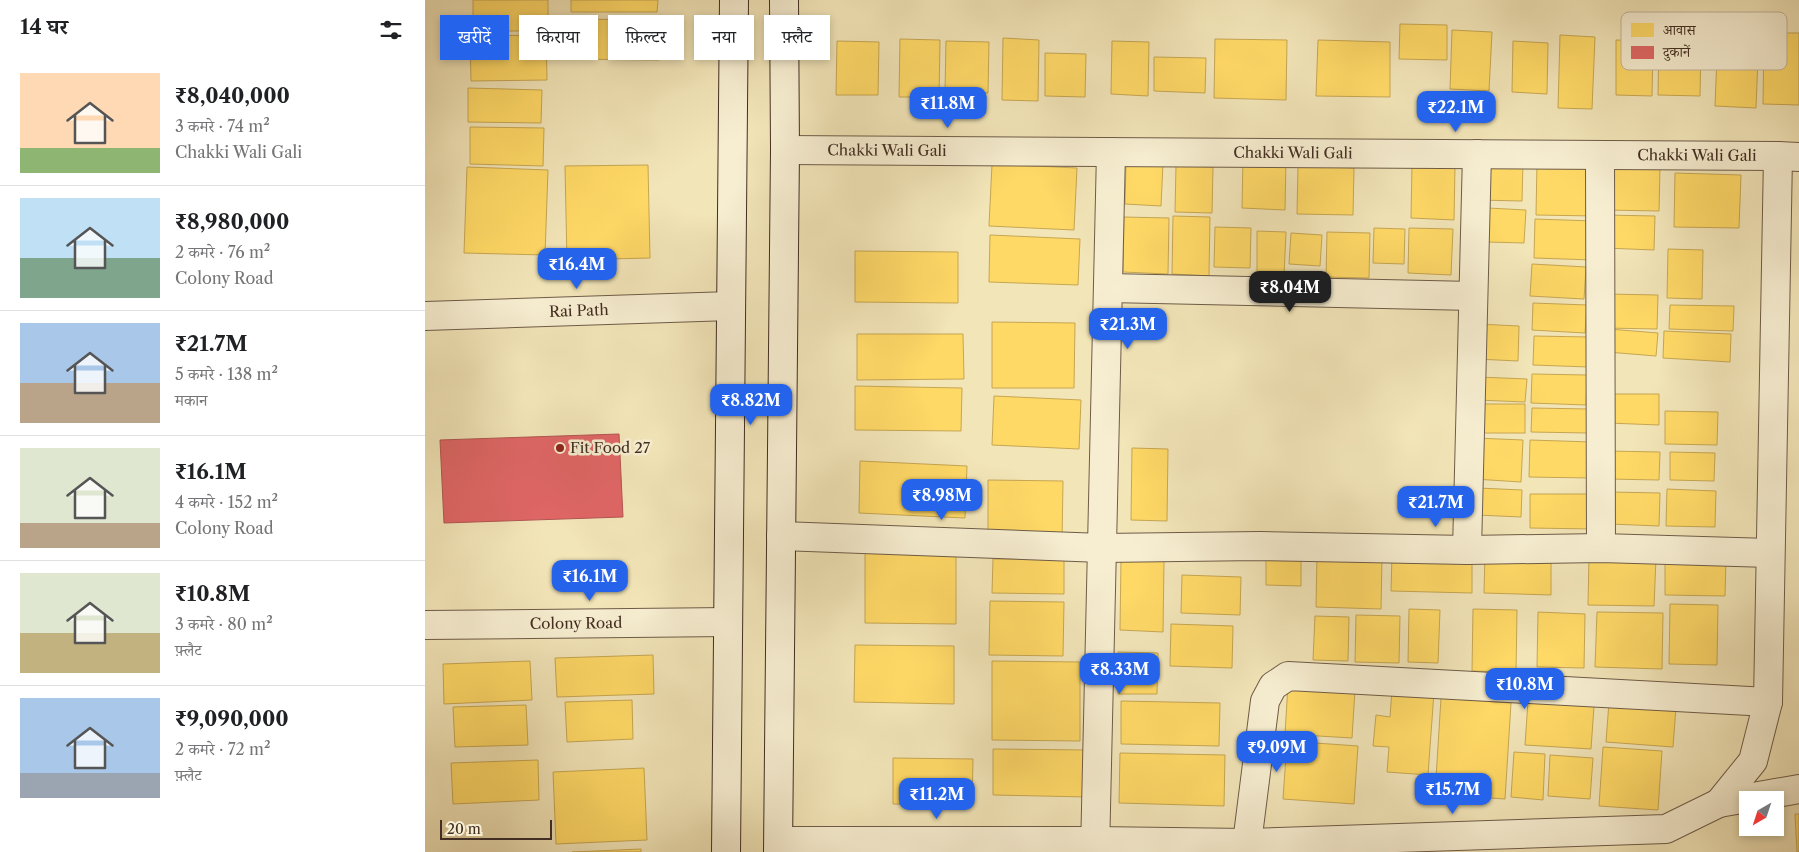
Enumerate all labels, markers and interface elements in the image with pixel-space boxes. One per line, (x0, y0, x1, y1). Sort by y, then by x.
legend (1621, 12, 1787, 70)
text: 14 घर (20, 14, 68, 39)
chip: खरीदें (440, 15, 509, 60)
chip: किराया (519, 15, 598, 60)
chip: फ़िल्टर (608, 15, 684, 60)
chip: नया (694, 15, 754, 60)
chip: फ़्लैट (764, 15, 830, 60)
icon: filters (377, 16, 405, 44)
text: आवास (1663, 21, 1697, 39)
text: दुकानें (1662, 43, 1691, 61)
text: ₹8,040,000 (175, 83, 290, 108)
pin: ₹11.8M (907, 86, 989, 129)
pin: ₹22.1M (1415, 90, 1497, 133)
icon: home (60, 93, 120, 153)
text: ₹11.8M (921, 93, 975, 113)
text: ₹22.1M (1428, 97, 1484, 117)
text: 3 कमरे · 74 m² (175, 116, 270, 136)
street label: Chakki Wali Gali (827, 140, 947, 160)
text: Chakki Wali Gali (175, 142, 302, 162)
street label: Chakki Wali Gali (1233, 143, 1353, 162)
street label: Chakki Wali Gali (1637, 145, 1757, 165)
text: ₹8,980,000 (175, 209, 289, 234)
icon: home (60, 218, 120, 278)
text: 2 कमरे · 76 m² (175, 242, 270, 262)
pin: ₹16.4M (536, 248, 618, 290)
text: ₹16.4M (549, 254, 605, 274)
text: Colony Road (175, 268, 274, 288)
pin: ₹8.04M (1249, 270, 1331, 313)
text: ₹8.04M (1260, 277, 1320, 297)
street label: Rai Path (549, 300, 610, 321)
pin: ₹21.3M (1087, 308, 1169, 350)
text: ₹21.3M (1100, 314, 1156, 334)
text: ₹21.7M (175, 331, 248, 356)
icon: home (60, 343, 120, 403)
text: 5 कमरे · 138 m² (175, 364, 278, 384)
pin: ₹8.82M (710, 384, 792, 426)
text: मकान (175, 390, 207, 410)
text: ₹8.82M (721, 390, 781, 410)
place label: Fit Food 27 (570, 438, 651, 457)
marker: Fit Food 27 (554, 442, 566, 454)
text: ₹16.1M (175, 459, 246, 484)
icon: home (60, 468, 120, 528)
pin: ₹8.98M (901, 478, 983, 521)
text: ₹8.98M (912, 485, 972, 505)
pin: ₹21.7M (1395, 486, 1477, 528)
text: 4 कमरे · 152 m² (175, 492, 278, 512)
text: ₹21.7M (1408, 492, 1464, 512)
text: Colony Road (175, 518, 274, 538)
pin: ₹16.1M (549, 560, 631, 602)
text: ₹16.1M (563, 566, 617, 586)
text: ₹10.8M (175, 581, 250, 606)
icon: home (60, 593, 120, 653)
street label: Colony Road (530, 613, 622, 633)
text: 3 कमरे · 80 m² (175, 614, 273, 634)
text: फ़्लैट (175, 640, 202, 660)
pin: ₹8.33M (1079, 652, 1161, 695)
text: ₹8.33M (1091, 659, 1149, 679)
pin: ₹10.8M (1484, 668, 1566, 710)
text: ₹10.8M (1496, 674, 1554, 694)
text: ₹9,090,000 (175, 706, 289, 731)
icon: home (60, 718, 120, 778)
pin: ₹9.09M (1236, 730, 1318, 773)
text: ₹9.09M (1248, 737, 1306, 757)
text: 2 कमरे · 72 m² (175, 739, 271, 759)
text: फ़्लैट (175, 765, 202, 785)
pin: ₹15.7M (1412, 772, 1494, 815)
pin: ₹11.2M (896, 778, 978, 820)
text: ₹15.7M (1426, 779, 1480, 799)
text: ₹11.2M (910, 784, 964, 804)
north arrow (1739, 791, 1784, 836)
map controls (1739, 791, 1784, 836)
scale bar (440, 817, 553, 840)
text: 20 m (447, 820, 481, 838)

